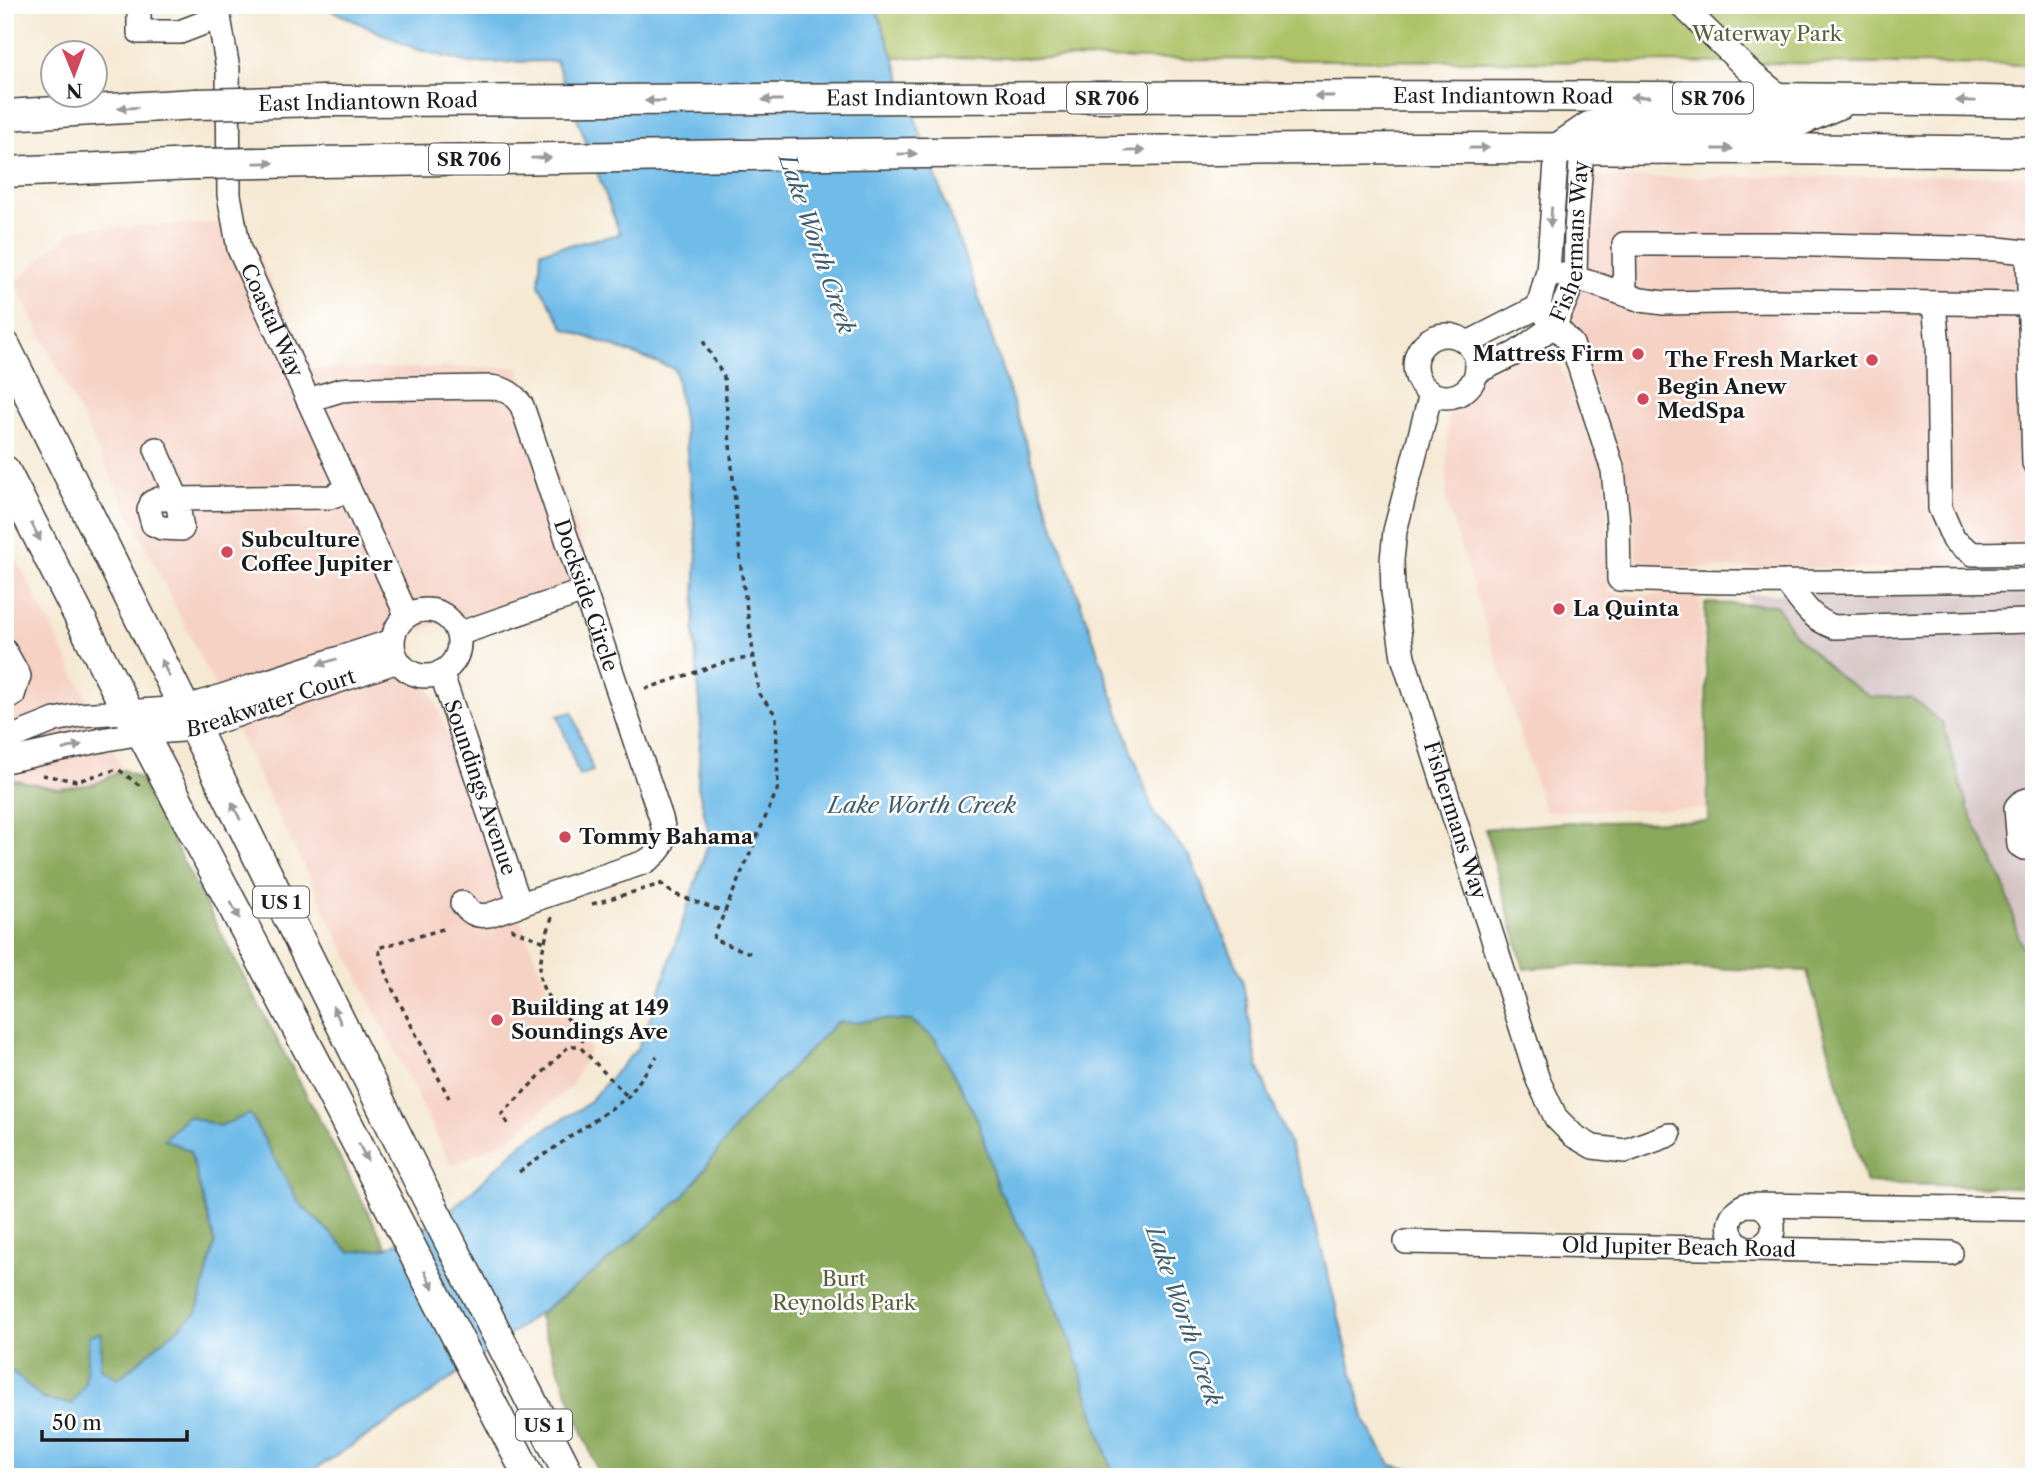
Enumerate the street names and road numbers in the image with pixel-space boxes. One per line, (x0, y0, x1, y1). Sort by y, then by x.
road number: SR 706 (1067, 82, 1147, 114)
road number: SR 706 (1673, 82, 1753, 114)
street label: East Indiantown Road (1393, 83, 1613, 109)
street label: East Indiantown Road (826, 84, 1046, 111)
street label: East Indiantown Road (258, 87, 478, 116)
road number: SR 706 (429, 144, 509, 174)
street label: Fishermans Way (1545, 159, 1593, 326)
street label: Coastal Way (235, 260, 309, 381)
street label: Dockside Circle (549, 516, 624, 674)
street label: Breakwater Court (185, 663, 359, 742)
street label: Soundings Avenue (439, 696, 522, 878)
street label: Fishermans Way (1419, 738, 1493, 902)
road number: US 1 (253, 887, 309, 918)
street label: Old Jupiter Beach Road (1562, 1232, 1796, 1262)
road number: US 1 (516, 1410, 572, 1441)

